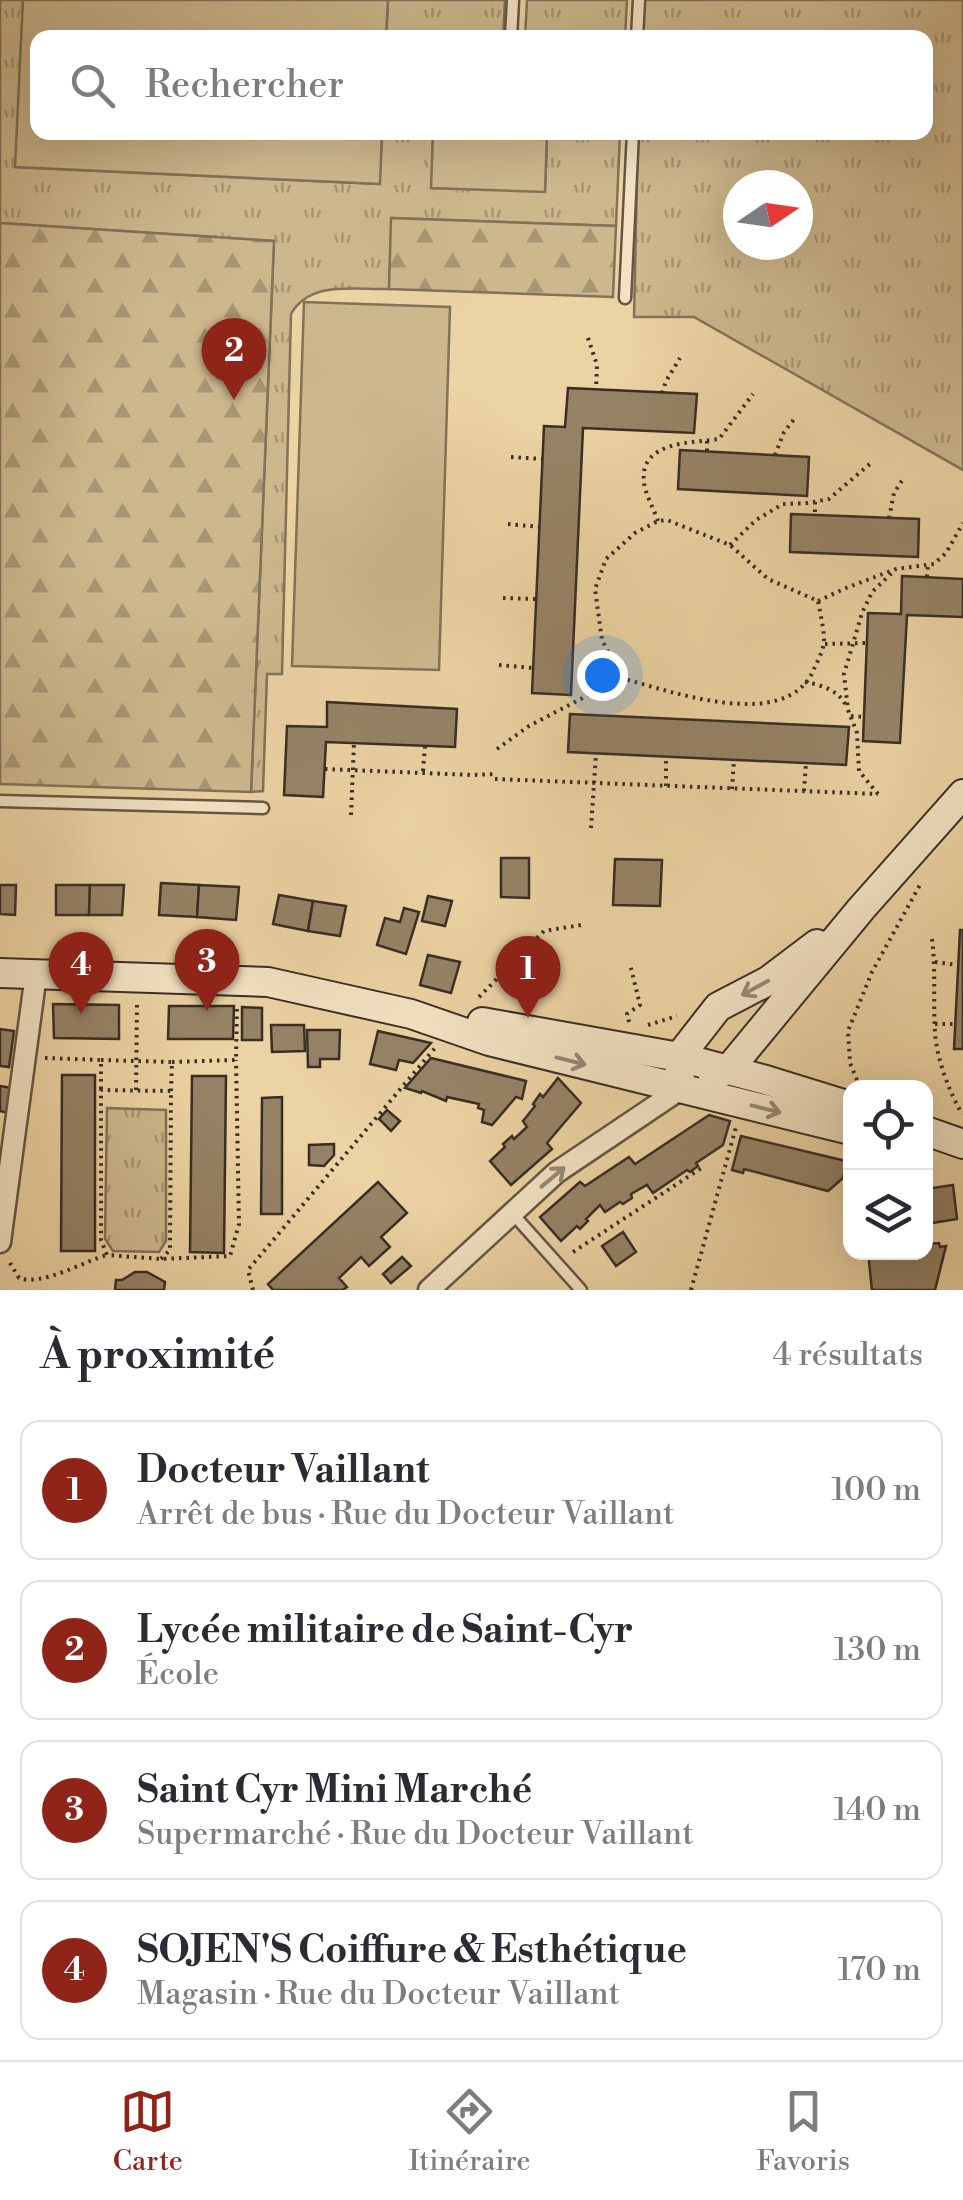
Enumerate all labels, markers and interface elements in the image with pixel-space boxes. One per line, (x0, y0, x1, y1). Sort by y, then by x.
search box (30, 30, 933, 140)
icon: search (65, 58, 120, 113)
text: Rechercher (145, 62, 344, 109)
north arrow (723, 170, 813, 260)
pin: 2 (202, 318, 266, 400)
your location (577, 650, 628, 701)
pin: 3 (174, 928, 240, 1011)
pin: 4 (48, 932, 114, 1014)
pin: 1 (496, 936, 560, 1018)
one-way arrow (740, 978, 770, 998)
one-way arrow (554, 1053, 586, 1071)
map controls (843, 1080, 933, 1260)
button: locate (843, 1080, 933, 1170)
one-way arrow (749, 1101, 781, 1119)
one-way arrow (540, 1166, 566, 1188)
button: layers (843, 1170, 933, 1260)
text: À proximité (40, 1329, 275, 1382)
text: 4 résultats (773, 1335, 923, 1375)
text: Docteur Vaillant (137, 1447, 429, 1494)
text: 1 (67, 1470, 82, 1510)
text: 100 m (831, 1470, 921, 1510)
text: Arrêt de bus · Rue du Docteur Vaillant (137, 1494, 674, 1534)
text: Lycée militaire de Saint-Cyr (137, 1607, 633, 1654)
text: 2 (64, 1630, 85, 1670)
text: 130 m (834, 1630, 921, 1670)
text: École (137, 1654, 219, 1694)
text: Saint Cyr Mini Marché (137, 1767, 532, 1814)
text: 3 (65, 1790, 84, 1830)
text: 140 m (834, 1790, 921, 1830)
text: Supermarché · Rue du Docteur Vaillant (137, 1814, 693, 1854)
text: SOJEN'S Coiffure & Esthétique (137, 1927, 687, 1974)
text: 4 (64, 1950, 85, 1990)
text: 170 m (838, 1950, 921, 1990)
text: Magasin · Rue du Docteur Vaillant (137, 1974, 620, 2014)
tab: Carte (113, 2084, 183, 2179)
tab: Itinéraire (409, 2084, 531, 2179)
tab: Favoris (756, 2084, 850, 2179)

